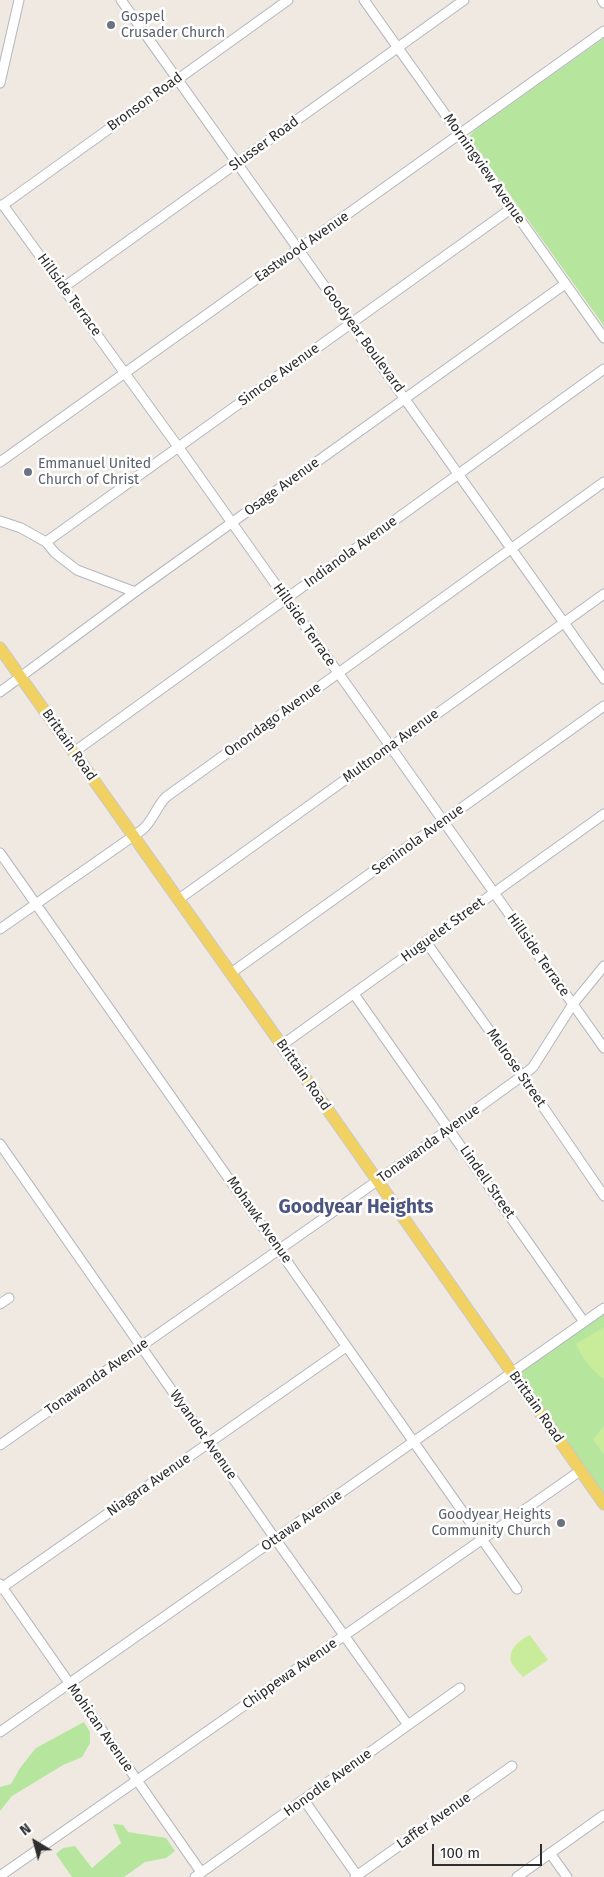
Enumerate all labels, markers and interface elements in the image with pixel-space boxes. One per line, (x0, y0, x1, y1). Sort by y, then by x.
place label: Gospel Crusader Church (121, 9, 225, 41)
marker: Gospel Crusader Church (105, 19, 117, 31)
street label: Bronson Road (104, 69, 186, 135)
street label: Morningview Avenue (440, 111, 528, 227)
street label: Slusser Road (226, 113, 302, 175)
street label: Eastwood Avenue (252, 208, 352, 286)
street label: Hillside Terrace (33, 250, 105, 340)
street label: Goodyear Boulevard (318, 282, 408, 396)
street label: Simcoe Avenue (235, 340, 323, 410)
street label: Osage Avenue (241, 454, 323, 520)
place label: Emmanuel United Church of Christ (38, 456, 151, 488)
marker: Emmanuel United Church of Christ (22, 466, 34, 478)
street label: Indianola Avenue (301, 513, 401, 591)
street label: Hillside Terrace (269, 580, 339, 670)
street label: Onondago Avenue (221, 679, 325, 761)
street label: Brittain Road (38, 706, 100, 784)
street label: Multnoma Avenue (340, 706, 442, 786)
street label: Seminola Avenue (369, 801, 467, 879)
street label: Huguelet Street (398, 894, 488, 966)
street label: Hillside Terrace (503, 910, 573, 1000)
street label: Melrose Street (483, 1026, 549, 1110)
street label: Brittain Road (272, 1036, 334, 1114)
street label: Tonawanda Avenue (375, 1101, 483, 1187)
street label: Lindell Street (456, 1142, 518, 1222)
street label: Mohawk Avenue (223, 1173, 295, 1267)
district label: Goodyear Heights (279, 1197, 433, 1219)
street label: Tonawanda Avenue (42, 1335, 152, 1419)
street label: Brittain Road (505, 1368, 567, 1446)
street label: Wyandot Avenue (166, 1387, 240, 1483)
street label: Niagara Avenue (104, 1450, 194, 1520)
street label: Ottawa Avenue (258, 1487, 346, 1555)
place label: Goodyear Heights Community Church (431, 1507, 551, 1540)
marker: Goodyear Heights Community Church (555, 1517, 567, 1529)
street label: Chippewa Avenue (239, 1635, 341, 1713)
street label: Mohican Avenue (63, 1681, 137, 1775)
street label: Honodle Avenue (281, 1746, 375, 1820)
street label: Laffer Avenue (394, 1789, 474, 1853)
north arrow (10, 1817, 60, 1867)
text: N (17, 1820, 34, 1839)
scale bar (434, 1834, 544, 1866)
text: 100 m (440, 1844, 480, 1862)

